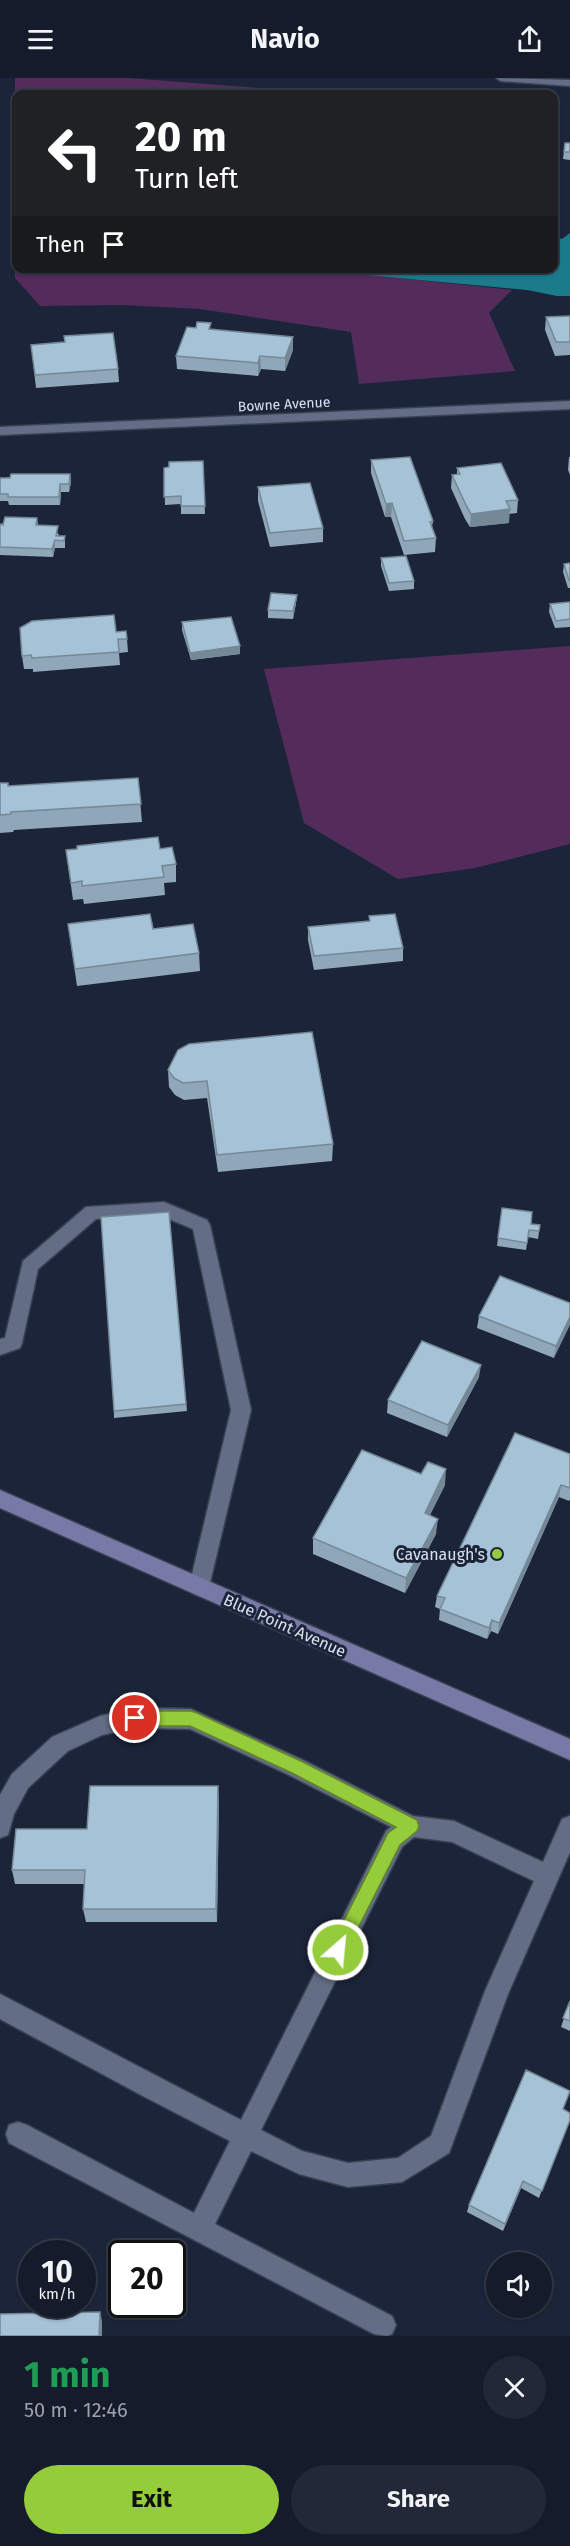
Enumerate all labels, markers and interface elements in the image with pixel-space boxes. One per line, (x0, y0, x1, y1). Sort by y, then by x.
icon: menu (24, 23, 57, 56)
text: Navio (250, 23, 320, 55)
icon: share (513, 23, 546, 56)
text: 20 m (135, 112, 227, 162)
icon: left (36, 114, 114, 192)
text: Turn left (135, 163, 238, 195)
icon: arrive (97, 228, 130, 261)
text: Then (36, 231, 85, 258)
street label: Bowne Avenue (237, 394, 331, 415)
place label: Cavanaugh's (396, 1545, 485, 1564)
marker: Cavanaugh's (490, 1547, 504, 1561)
street label: Blue Point Avenue (221, 1590, 349, 1661)
pin (109, 1692, 160, 1743)
icon: arrive (118, 1701, 151, 1734)
position arrow (306, 1918, 370, 1982)
speed limit sign: 20 (108, 2240, 186, 2318)
map controls (486, 2252, 552, 2318)
button: sound (486, 2252, 552, 2318)
text: 10 (41, 2254, 73, 2290)
text: km/h (38, 2285, 76, 2303)
text: 1 min (24, 2353, 111, 2397)
button: close (483, 2356, 546, 2419)
text: 50 m · 12:46 (24, 2398, 128, 2422)
button: Exit (24, 2465, 279, 2534)
button: Share (291, 2465, 546, 2534)

